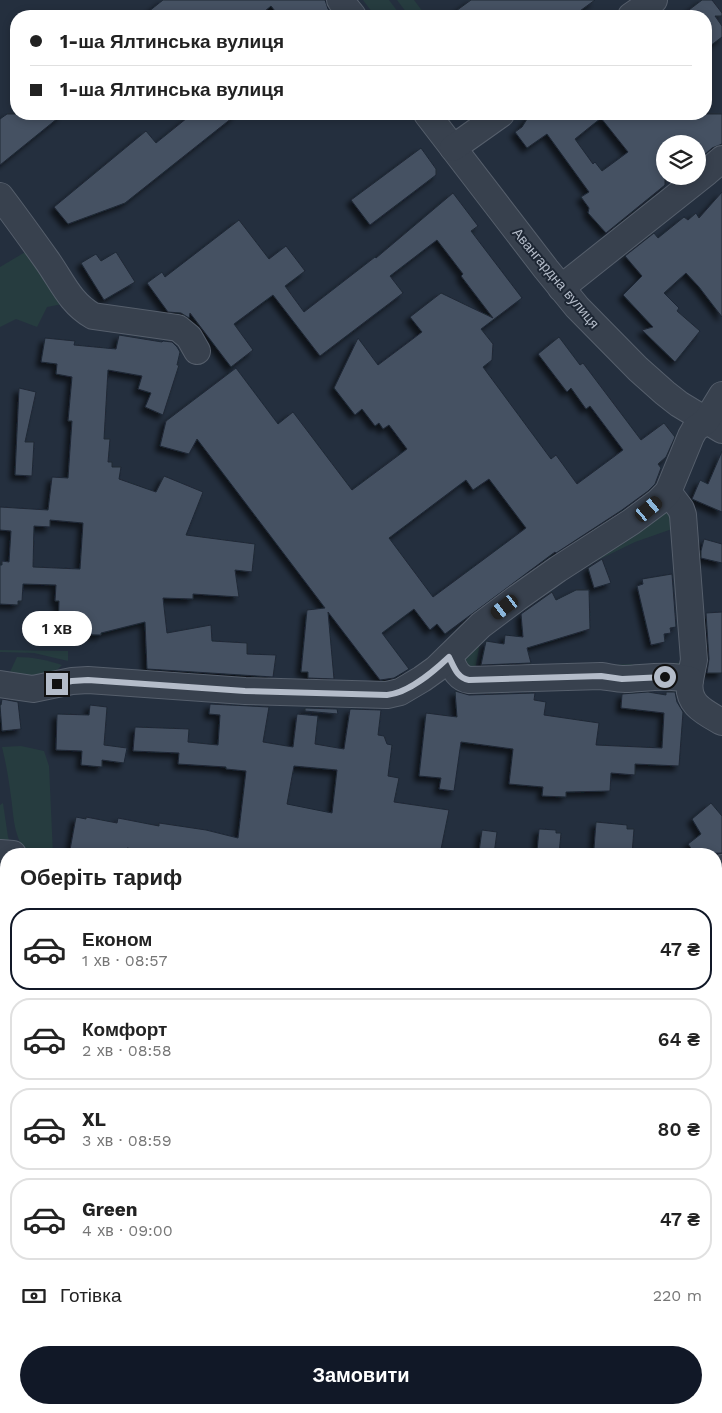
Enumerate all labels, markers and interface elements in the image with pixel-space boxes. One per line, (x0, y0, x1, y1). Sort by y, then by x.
text: 1-ша Ялтинська вулиця (60, 30, 284, 53)
text: 1-ша Ялтинська вулиця (60, 78, 284, 101)
map controls (656, 135, 706, 185)
button: layers (656, 135, 706, 185)
street label: Авангардна вулиця (509, 225, 603, 331)
car (632, 494, 665, 524)
car (488, 592, 521, 622)
callout: 1 хв (22, 612, 92, 646)
text: 1 хв (42, 619, 72, 638)
route start (654, 666, 676, 688)
route end (46, 673, 68, 695)
text: Оберіть тариф (20, 865, 182, 890)
icon: car (22, 927, 67, 972)
text: Економ (82, 928, 152, 951)
text: 47 ₴ (660, 938, 700, 961)
text: 1 хв · 08:57 (82, 951, 168, 970)
icon: car (22, 1017, 67, 1062)
text: Комфорт (82, 1018, 167, 1041)
text: 64 ₴ (658, 1028, 700, 1051)
text: 2 хв · 08:58 (82, 1041, 172, 1060)
icon: car (22, 1107, 67, 1152)
text: XL (82, 1108, 106, 1131)
text: 80 ₴ (658, 1118, 700, 1141)
text: 3 хв · 08:59 (82, 1131, 172, 1150)
icon: car (22, 1197, 67, 1242)
text: Green (82, 1198, 138, 1221)
text: 47 ₴ (660, 1208, 700, 1231)
text: 4 хв · 09:00 (82, 1221, 173, 1240)
icon: cash (20, 1282, 48, 1310)
text: Готівка (60, 1284, 121, 1307)
text: 220 m (653, 1286, 702, 1305)
button: Замовити (20, 1346, 702, 1404)

